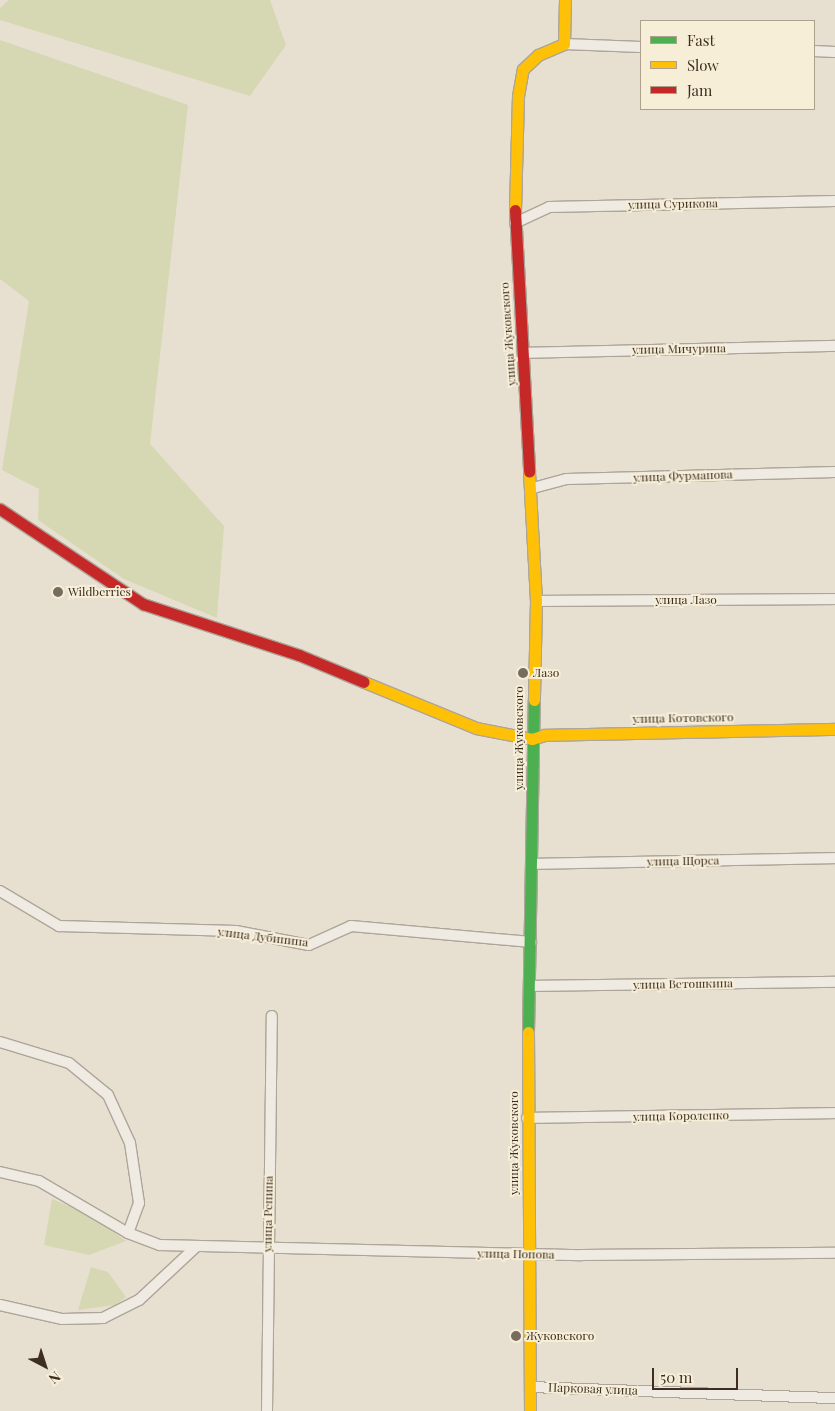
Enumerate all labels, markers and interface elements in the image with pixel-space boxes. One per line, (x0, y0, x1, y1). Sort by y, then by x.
legend (640, 20, 815, 110)
text: Fast (687, 30, 715, 50)
text: Slow (687, 55, 719, 75)
text: Jam (687, 80, 712, 100)
street label: улица Сурикова (628, 196, 718, 212)
street label: улица Жуковского (497, 282, 519, 386)
street label: улица Мичурина (632, 341, 726, 357)
street label: улица Фурманова (633, 467, 733, 485)
place label: Wildberries (68, 585, 131, 599)
marker: Wildberries (52, 586, 64, 598)
street label: улица Лазо (655, 593, 717, 607)
place label: Лазо (533, 666, 559, 680)
marker: Лазо (517, 667, 529, 679)
street label: улица Жуковского (512, 686, 526, 790)
street label: улица Котовского (632, 710, 734, 726)
street label: улица Щорса (647, 853, 719, 869)
street label: улица Дубинина (217, 924, 309, 950)
street label: улица Ветошкина (633, 976, 733, 992)
street label: улица Жуковского (507, 1091, 521, 1195)
street label: улица Короленко (633, 1108, 729, 1124)
street label: улица Репина (260, 1176, 276, 1252)
street label: улица Попова (477, 1246, 555, 1262)
place label: Жуковского (526, 1329, 594, 1343)
marker: Жуковского (510, 1330, 522, 1342)
north arrow (20, 1341, 70, 1391)
scale bar (655, 1358, 741, 1390)
text: N (45, 1367, 65, 1388)
text: 50 m (660, 1367, 692, 1387)
street label: Парковая улица (548, 1380, 638, 1398)

